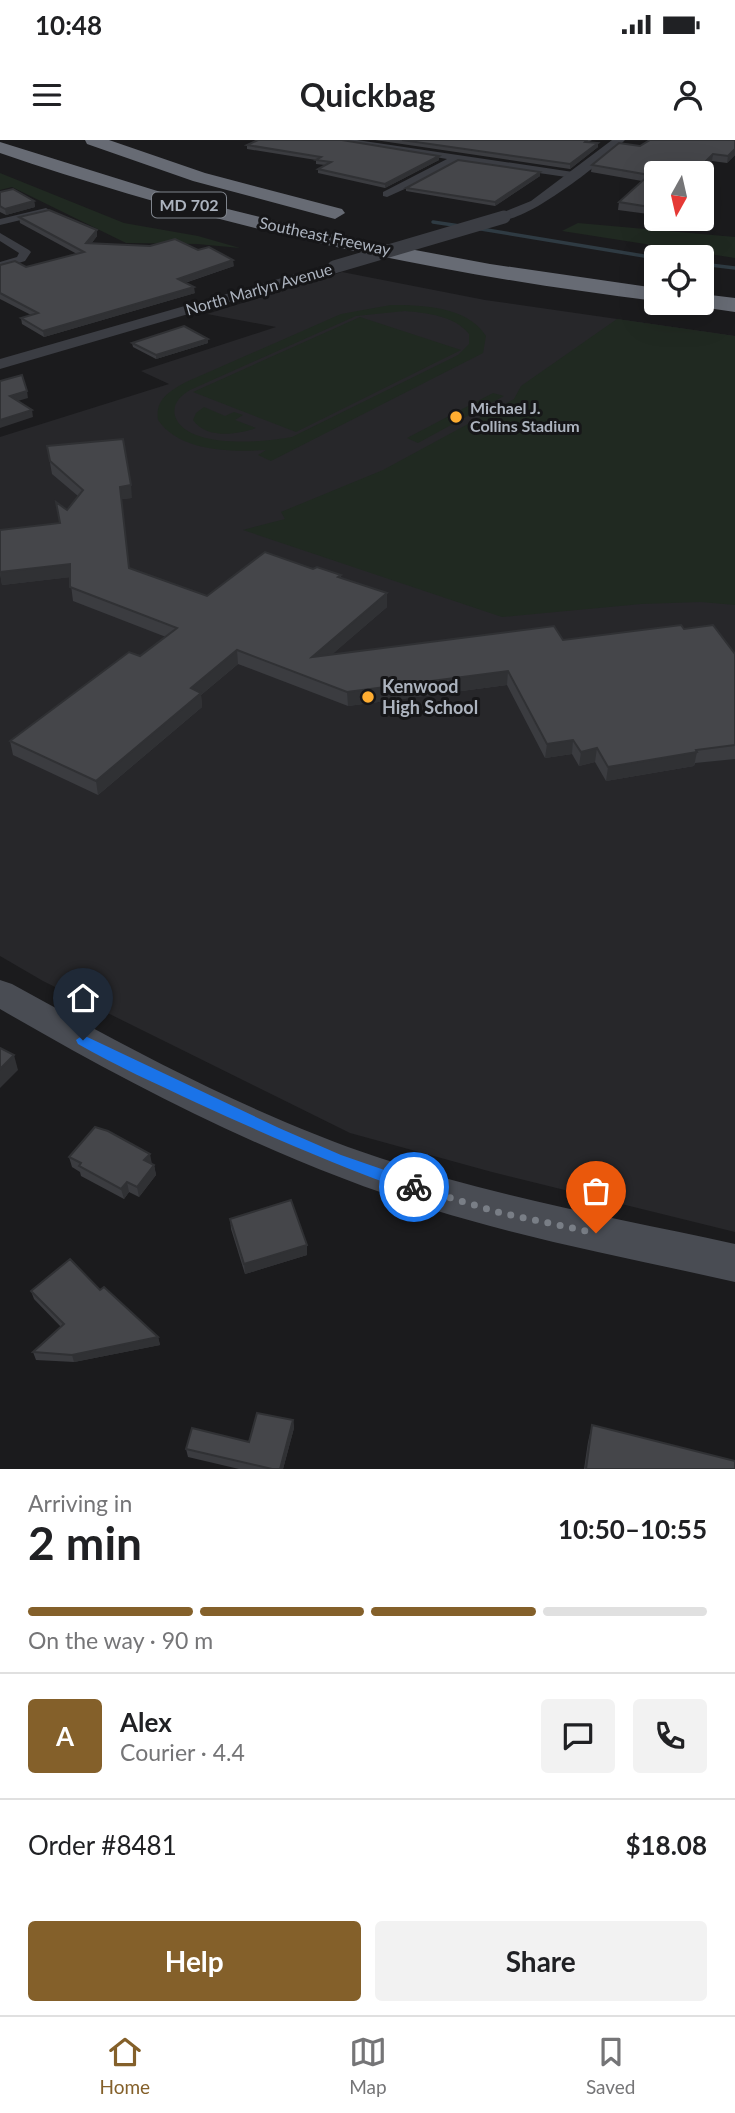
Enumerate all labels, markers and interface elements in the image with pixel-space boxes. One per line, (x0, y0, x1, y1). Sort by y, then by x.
text: 10:48 (35, 9, 102, 41)
text: Quickbag (300, 75, 435, 114)
icon: menu (28, 76, 66, 114)
icon: person (669, 76, 707, 114)
north arrow (644, 161, 714, 231)
map controls (644, 161, 714, 315)
road number: MD 702 (152, 193, 226, 218)
street label: Southeast Freeway (258, 212, 393, 259)
button: locate (644, 245, 714, 315)
street label: North Marlyn Avenue (183, 259, 334, 319)
place label: Michael J. Collins Stadium (470, 398, 580, 435)
marker: Michael J. Collins Stadium (448, 409, 464, 425)
place label: Kenwood High School (382, 675, 478, 718)
marker: Kenwood High School (360, 689, 376, 705)
pin (53, 968, 113, 1040)
icon: home (64, 979, 102, 1017)
courier (379, 1152, 449, 1222)
pin (566, 1161, 626, 1233)
icon: bike (395, 1168, 433, 1206)
icon: bag (577, 1172, 615, 1210)
text: Arriving in (28, 1489, 132, 1517)
text: 10:50–10:55 (558, 1513, 707, 1545)
text: 2 min (28, 1515, 142, 1570)
text: On the way · 90 m (28, 1626, 213, 1654)
button: chat (541, 1699, 615, 1773)
button: phone (633, 1699, 707, 1773)
text: Alex (120, 1706, 172, 1738)
text: A (56, 1720, 74, 1752)
text: Courier · 4.4 (120, 1738, 245, 1766)
text: Order #8481 (28, 1829, 177, 1861)
text: $18.08 (625, 1829, 707, 1861)
button: Help (28, 1921, 361, 2001)
button: Share (375, 1921, 707, 2001)
tab: Home (99, 2033, 150, 2098)
tab: Map (349, 2033, 387, 2098)
tab: Saved (586, 2033, 636, 2098)

